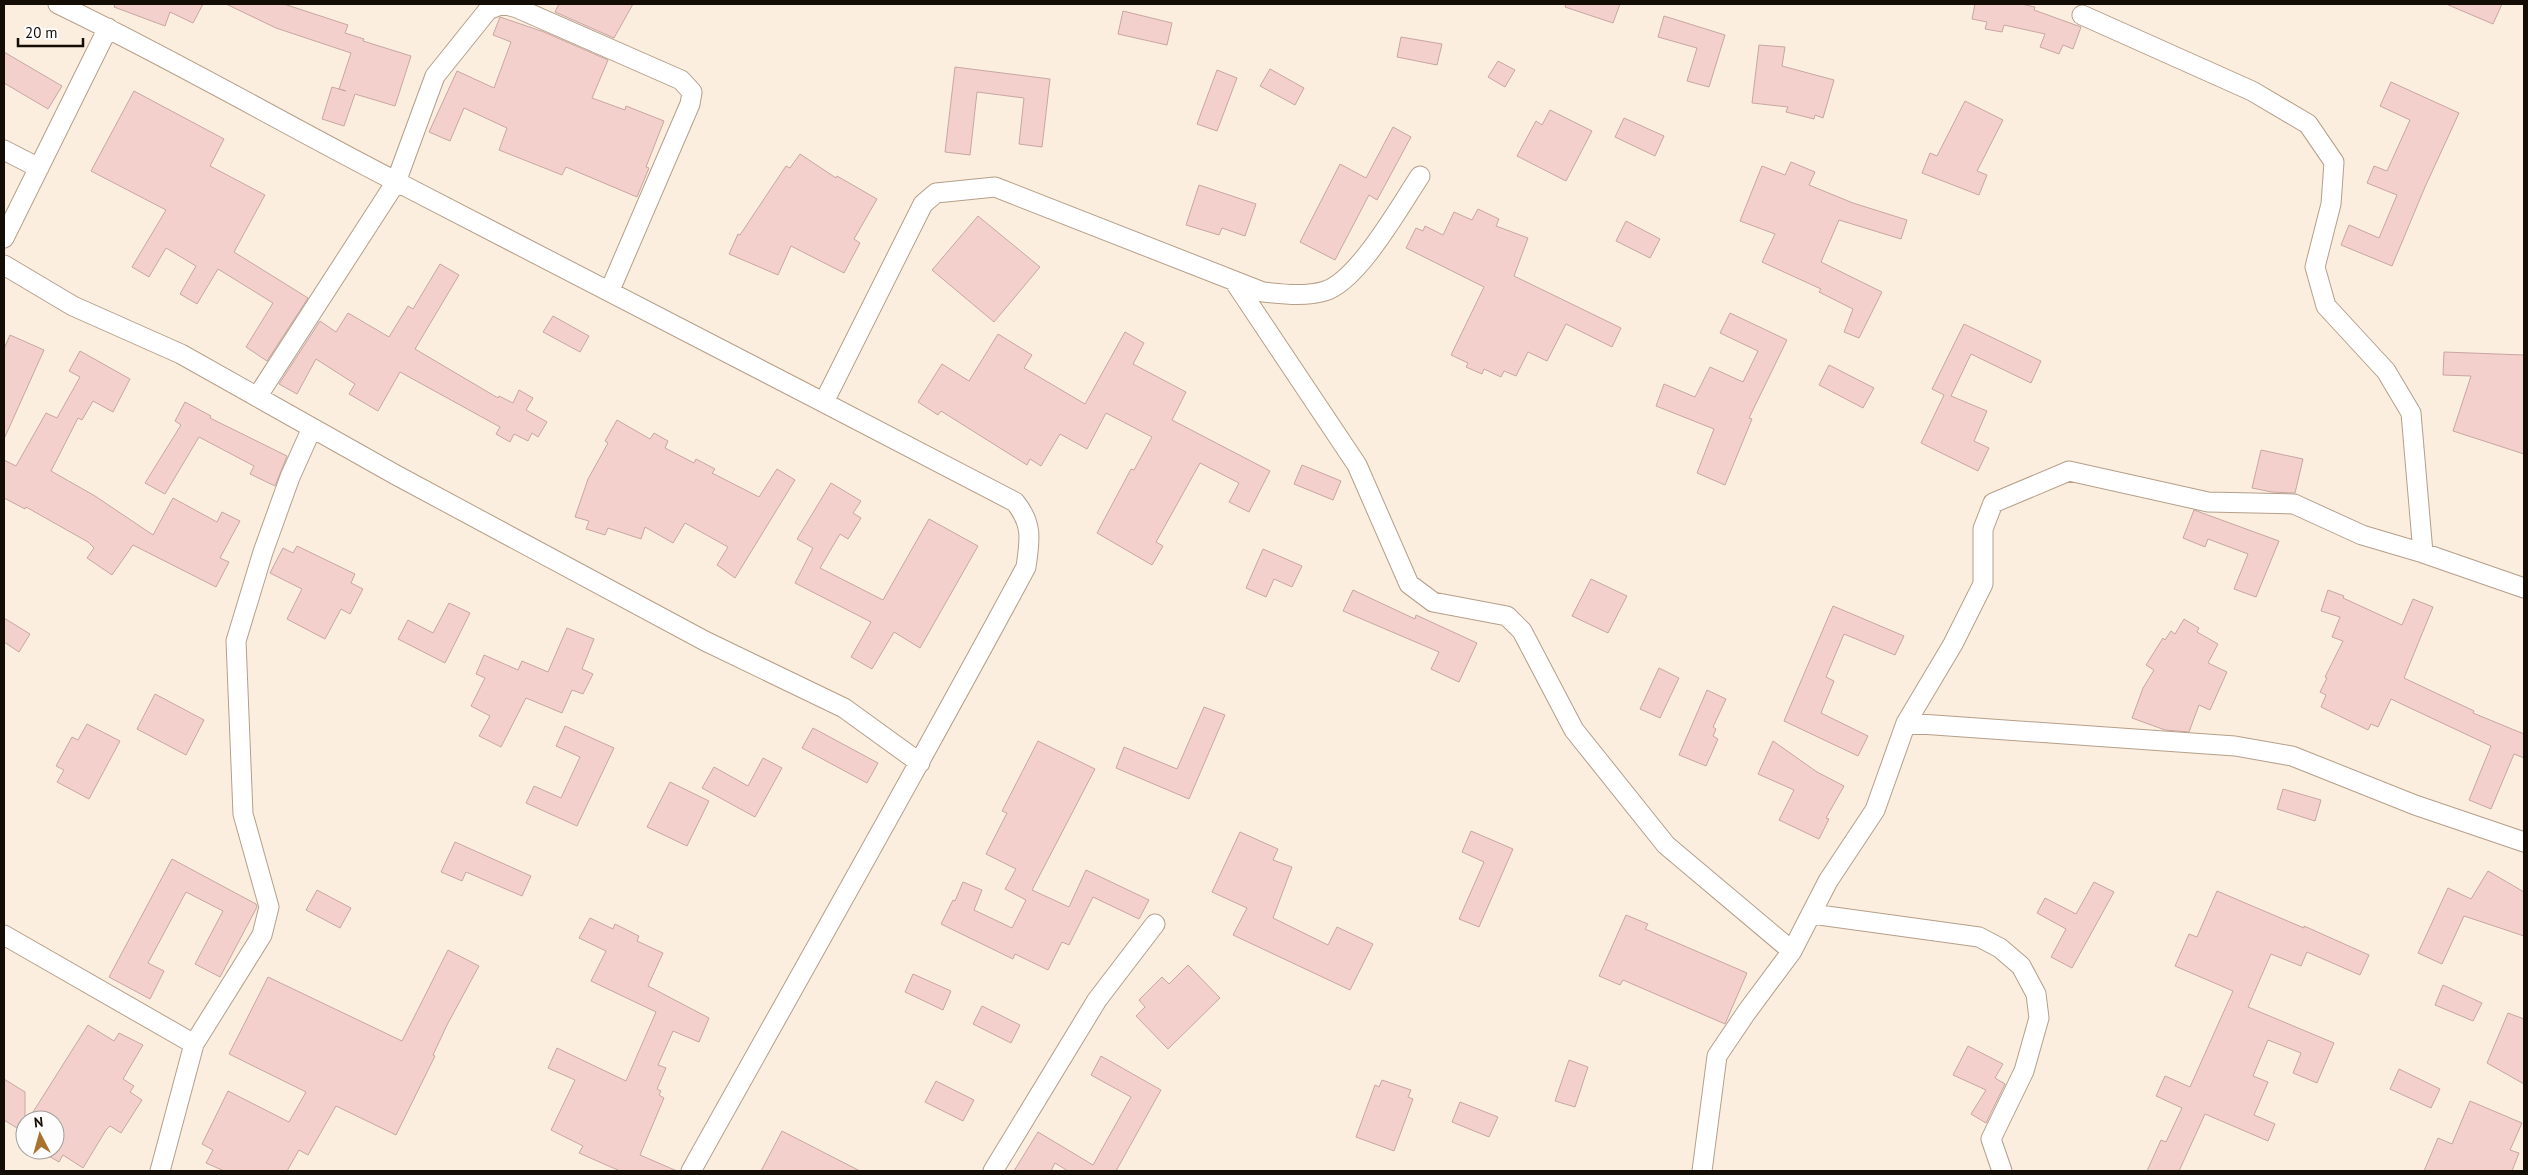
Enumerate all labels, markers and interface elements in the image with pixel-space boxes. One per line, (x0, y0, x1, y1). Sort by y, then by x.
scale bar (18, 15, 82, 47)
text: 20 m (25, 23, 58, 42)
north arrow (15, 1110, 65, 1160)
text: N (33, 1113, 44, 1132)

